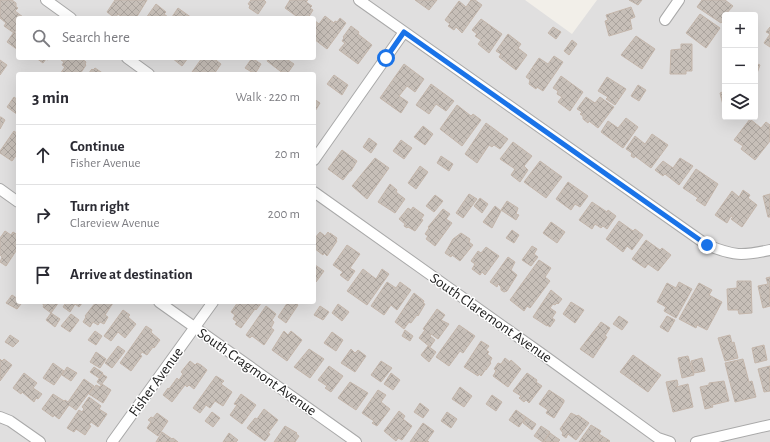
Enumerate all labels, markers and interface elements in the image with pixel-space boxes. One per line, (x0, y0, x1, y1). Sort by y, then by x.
map controls (722, 12, 758, 120)
button: + (722, 12, 758, 48)
search box (16, 16, 316, 60)
icon: search (30, 27, 52, 49)
text: Search here (62, 30, 130, 45)
button: − (722, 48, 758, 84)
route start (377, 49, 395, 67)
button: layers (722, 84, 758, 120)
text: 3 min (32, 89, 69, 106)
text: Walk · 220 m (235, 91, 300, 104)
text: Continue (70, 139, 125, 154)
icon: ahead (32, 144, 54, 166)
text: 20 m (275, 148, 300, 161)
text: Fisher Avenue (70, 157, 141, 170)
text: Turn right (70, 199, 129, 214)
icon: right (32, 204, 54, 226)
text: 200 m (268, 208, 300, 221)
text: Clareview Avenue (70, 217, 159, 230)
route end (698, 236, 716, 254)
icon: arrive (32, 264, 54, 286)
text: Arrive at destination (70, 267, 193, 282)
street label: South Claremont Avenue (427, 270, 555, 366)
street label: South Cragmont Avenue (195, 325, 319, 419)
street label: Fisher Avenue (126, 345, 186, 419)

